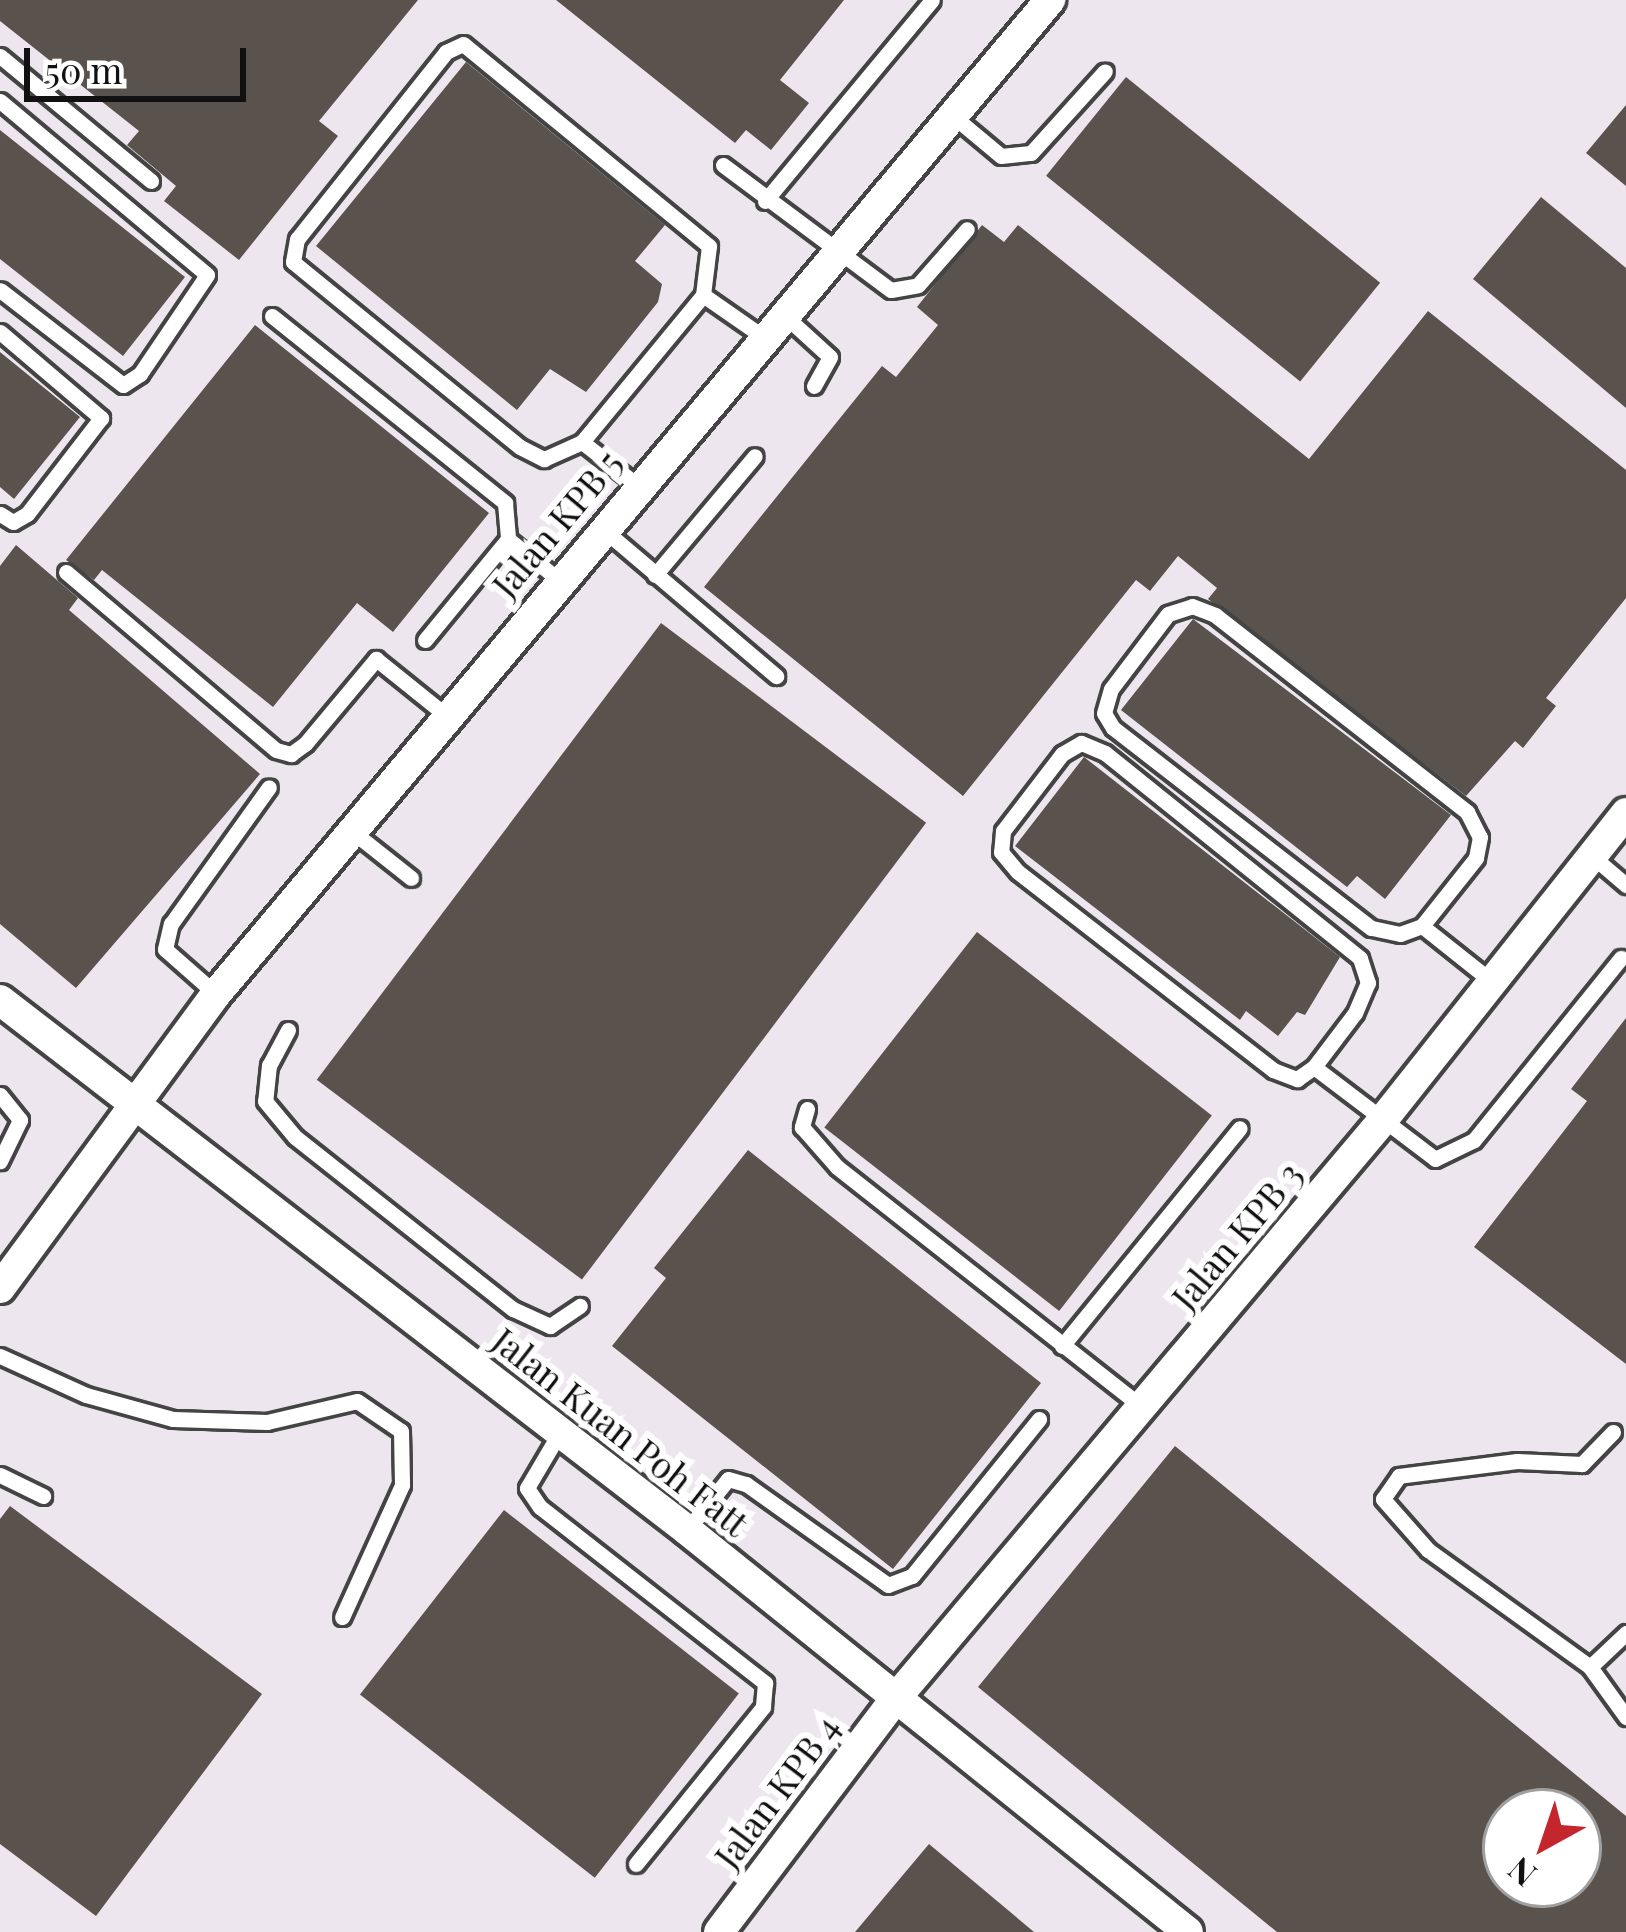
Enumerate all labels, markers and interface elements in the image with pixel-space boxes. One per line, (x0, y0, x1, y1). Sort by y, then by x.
scale bar (30, 24, 252, 98)
text: 50 m (45, 45, 122, 93)
street label: Jalan KPB 5 (482, 441, 630, 605)
street label: Jalan KPB 3 (1162, 1152, 1310, 1318)
street label: Jalan Kuan Poh Fatt (485, 1318, 757, 1544)
street label: Jalan KPB 4 (704, 1706, 848, 1876)
north arrow (1482, 1788, 1602, 1908)
text: N (1498, 1849, 1544, 1898)

